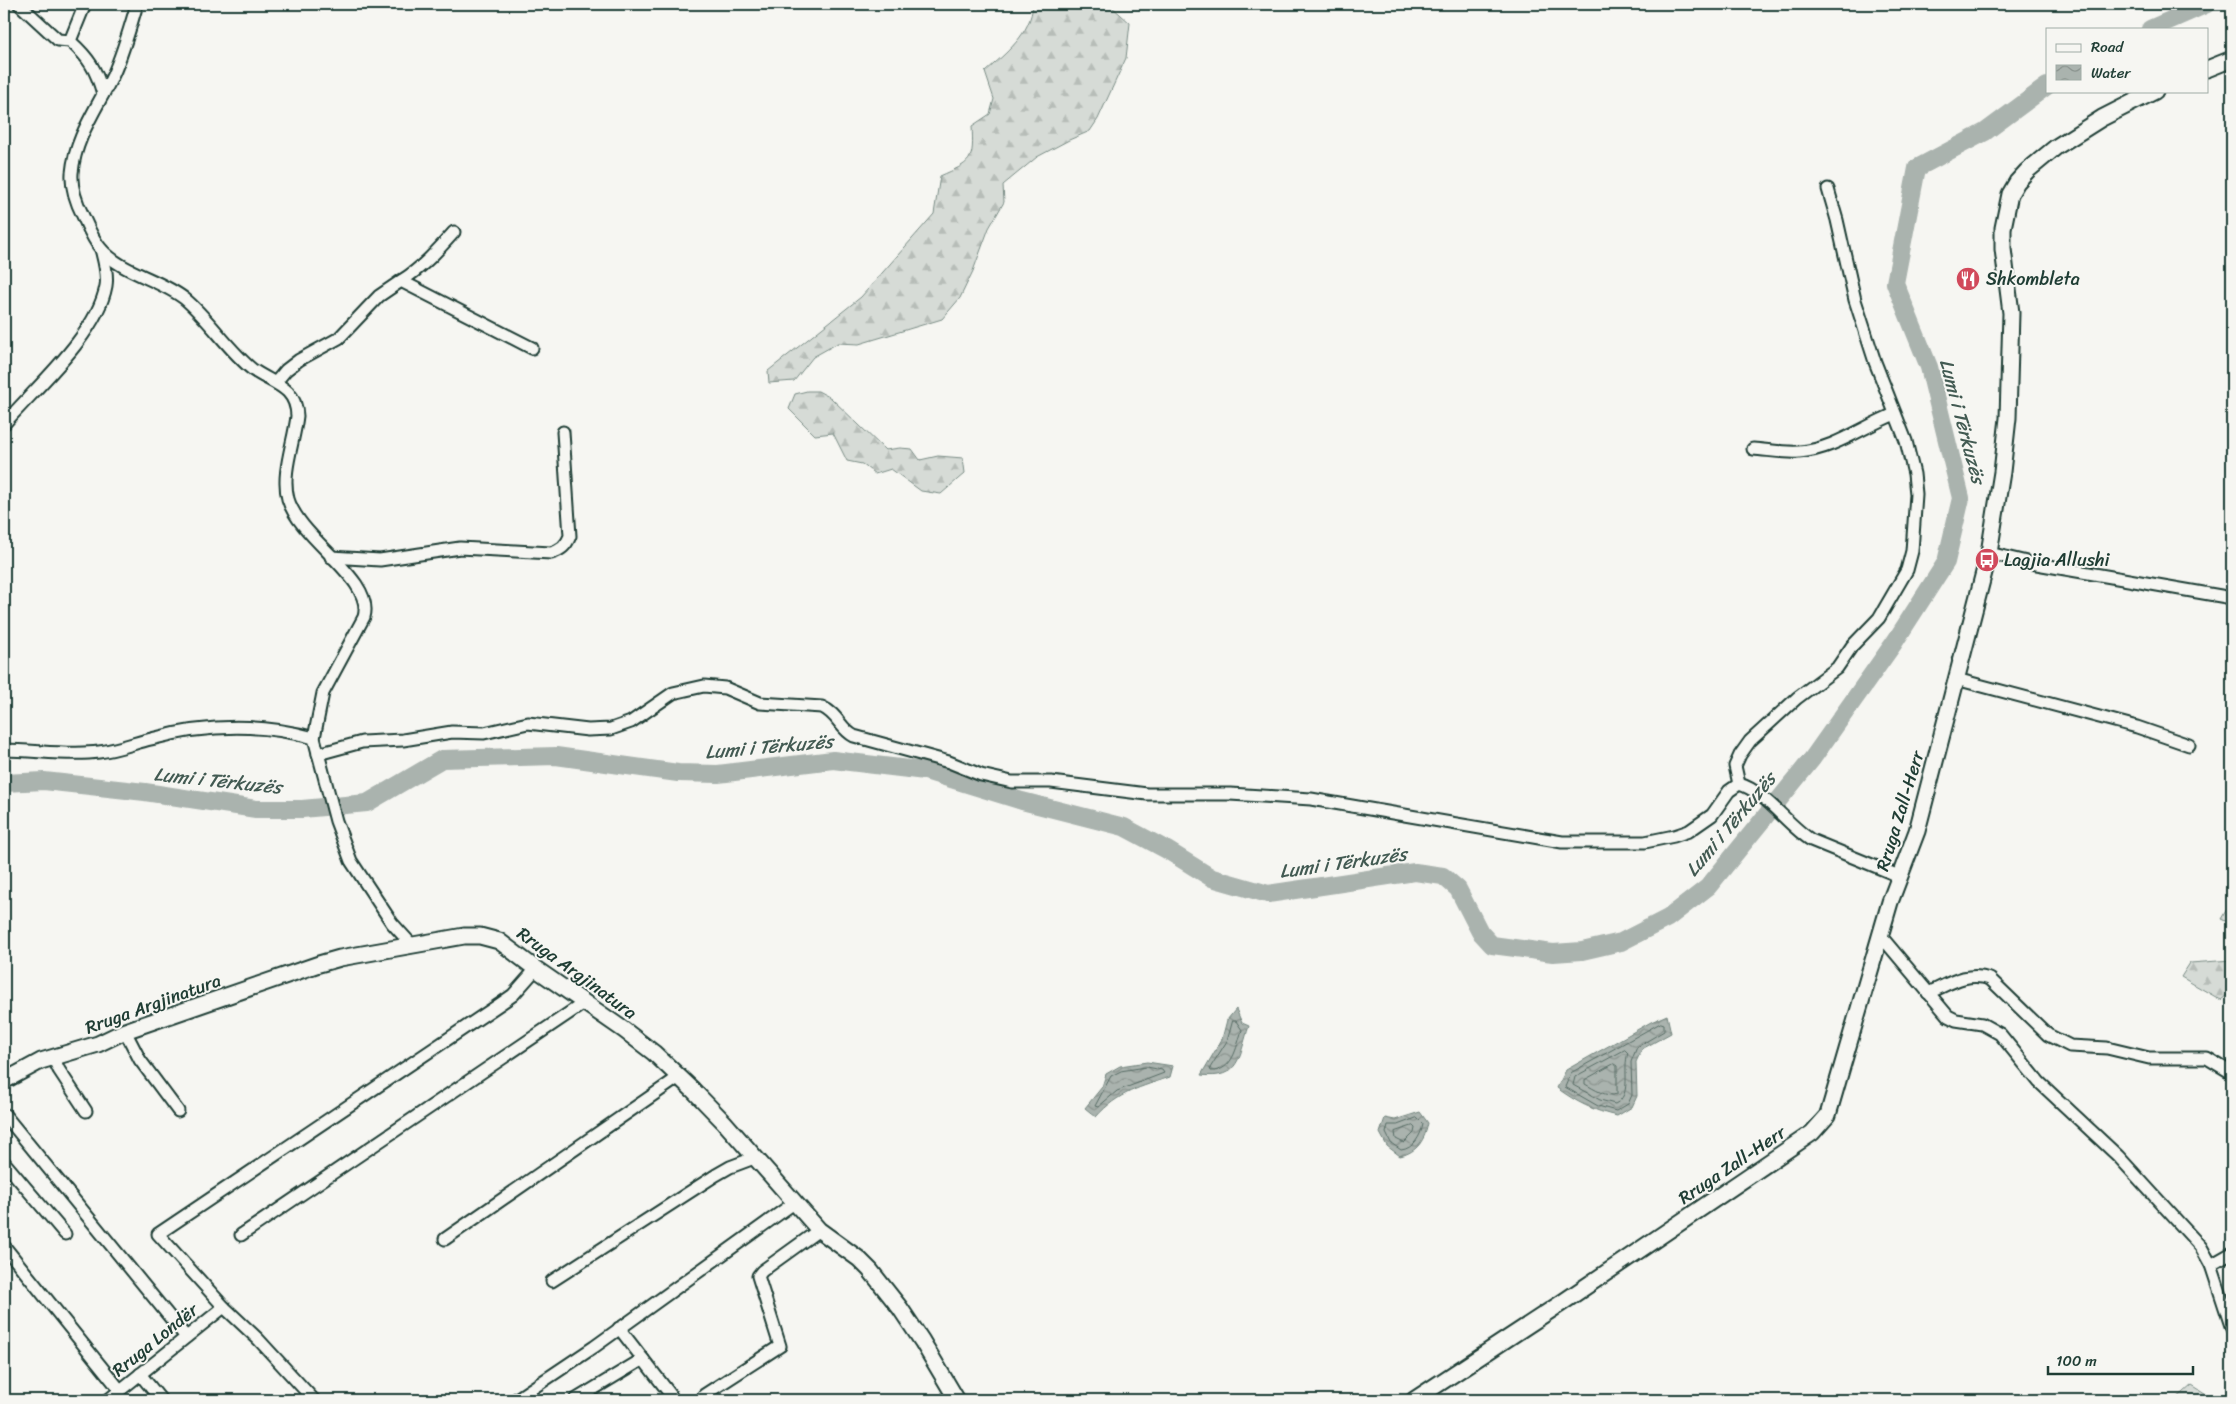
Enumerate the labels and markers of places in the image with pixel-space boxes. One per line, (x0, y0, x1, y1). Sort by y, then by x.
place label: Shkombleta (1986, 263, 2080, 295)
restaurant icon: Shkombleta (1955, 266, 1981, 292)
place label: Lagjia Allushi (2004, 544, 2110, 576)
bus stop icon: Lagjia Allushi (1974, 547, 2000, 573)

